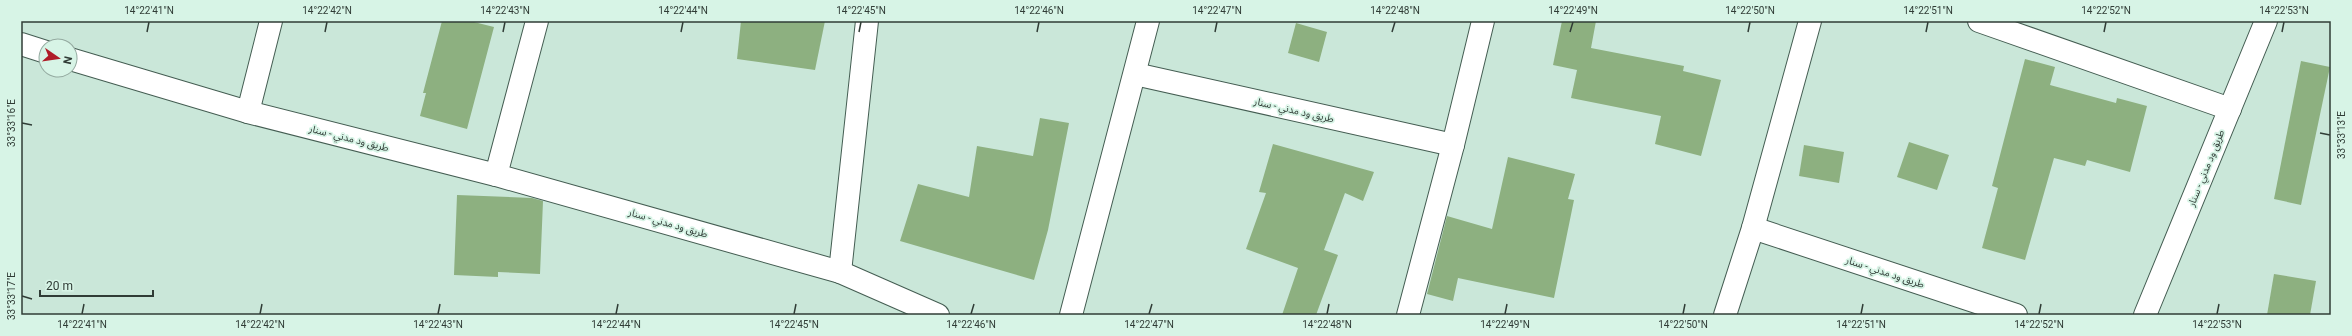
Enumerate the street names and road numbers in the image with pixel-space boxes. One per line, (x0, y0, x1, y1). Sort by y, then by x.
street label: طريق ود مدني - سنار (1251, 95, 1335, 127)
street label: طريق ود مدني - سنار (306, 123, 390, 156)
street label: طريق ود مدني - سنار (2185, 128, 2229, 210)
street label: طريق ود مدني - سنار (626, 206, 709, 242)
street label: طريق ود مدني - سنار (1843, 254, 1926, 292)

